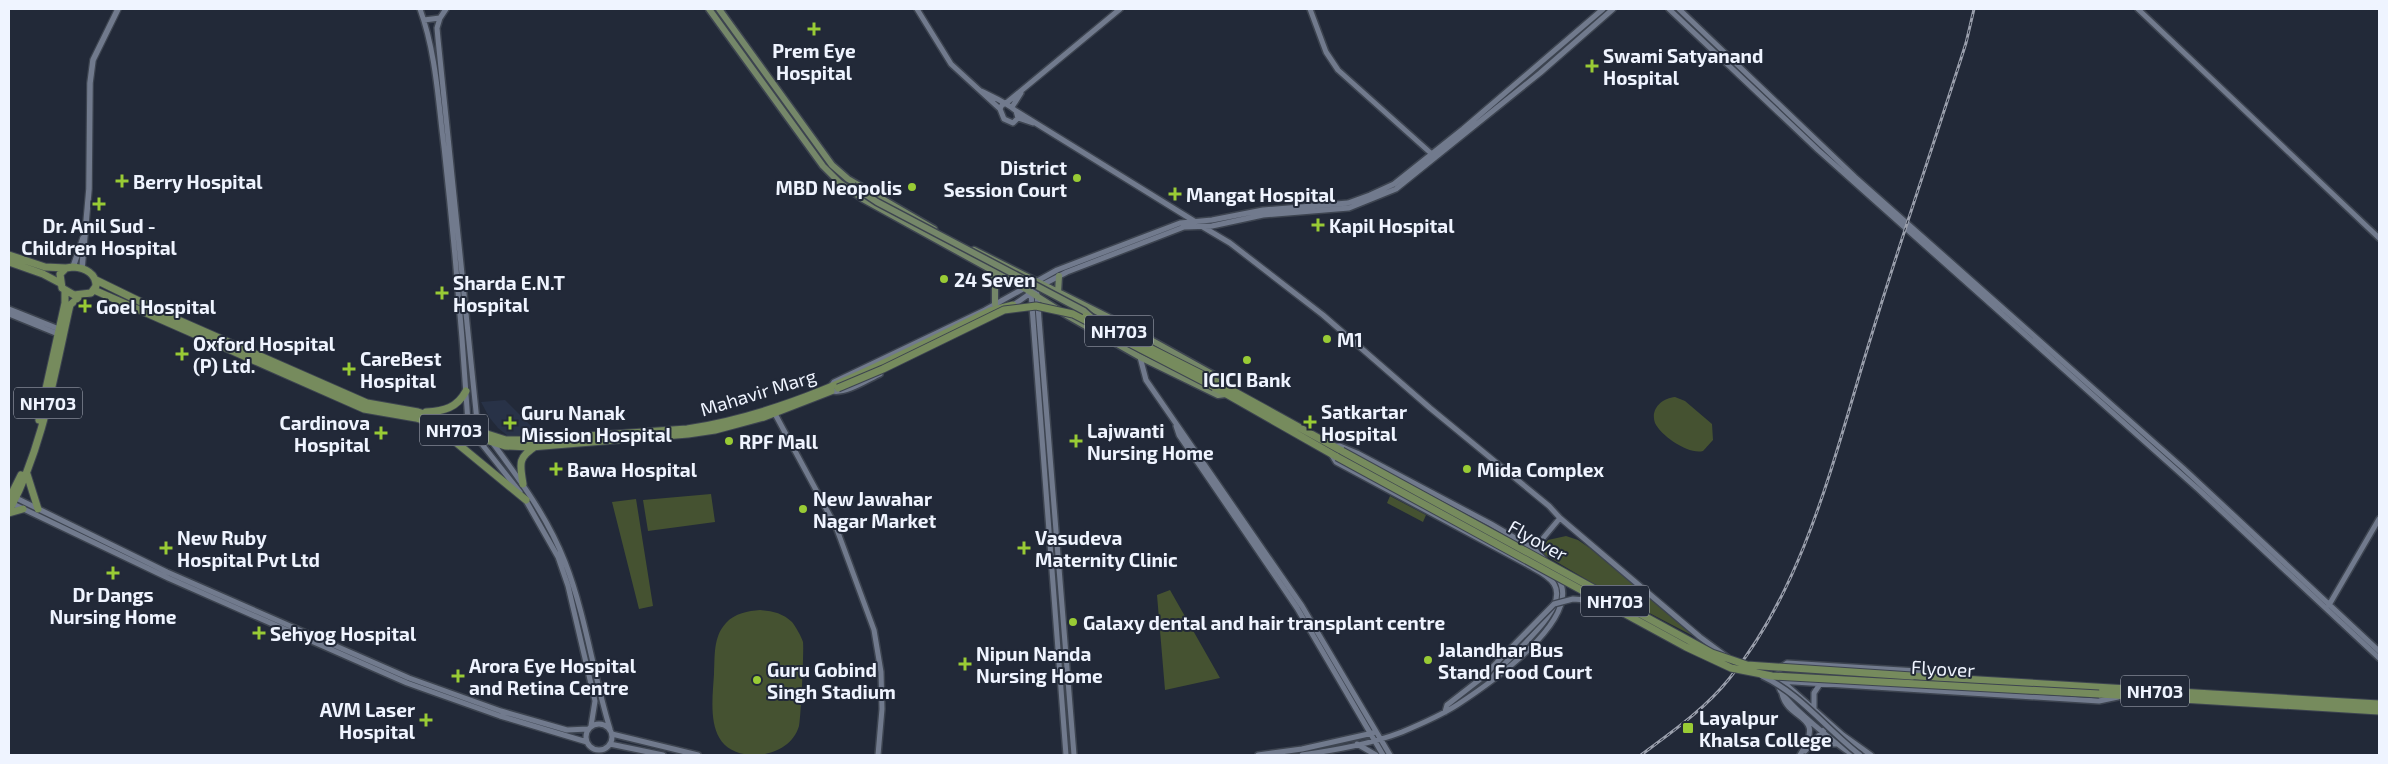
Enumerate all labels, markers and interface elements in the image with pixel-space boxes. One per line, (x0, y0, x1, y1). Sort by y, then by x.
marker: Prem Eye Hospital (807, 22, 821, 36)
place label: Prem Eye Hospital (772, 39, 856, 84)
place label: Swami Satyanand Hospital (1603, 44, 1763, 89)
marker: Swami Satyanand Hospital (1585, 59, 1599, 73)
place label: District Session Court (943, 156, 1067, 201)
place label: Berry Hospital (133, 170, 263, 194)
marker: District Session Court (1071, 172, 1083, 184)
marker: Berry Hospital (115, 174, 129, 188)
place label: MBD Neopolis (776, 176, 902, 199)
marker: MBD Neopolis (906, 181, 918, 193)
place label: Mangat Hospital (1186, 183, 1336, 206)
marker: Mangat Hospital (1168, 187, 1182, 201)
marker: Dr. Anil Sud - Children Hospital (92, 197, 106, 211)
place label: Dr. Anil Sud - Children Hospital (21, 214, 178, 259)
place label: Kapil Hospital (1329, 214, 1455, 237)
marker: Kapil Hospital (1311, 218, 1325, 232)
place label: 24 Seven (954, 268, 1036, 291)
place label: Sharda E.N.T Hospital (453, 271, 566, 316)
marker: 24 Seven (938, 273, 950, 285)
marker: Sharda E.N.T Hospital (435, 286, 449, 300)
place label: Goel Hospital (96, 295, 217, 318)
marker: Goel Hospital (78, 299, 92, 313)
road number: NH703 (1085, 316, 1153, 346)
place label: M1 (1337, 328, 1363, 351)
place label: Oxford Hospital (P) Ltd. (193, 332, 336, 377)
marker: M1 (1321, 333, 1333, 345)
marker: Oxford Hospital (P) Ltd. (175, 347, 189, 361)
place label: CareBest Hospital (360, 347, 442, 392)
marker: ICICI Bank (1241, 354, 1253, 366)
marker: CareBest Hospital (342, 362, 356, 376)
street label: Mahavir Marg (697, 363, 819, 421)
place label: ICICI Bank (1203, 368, 1291, 391)
road number: NH703 (14, 388, 82, 418)
place label: Satkartar Hospital (1321, 400, 1407, 445)
place label: Guru Nanak Mission Hospital (521, 401, 672, 446)
place label: Cardinova Hospital (279, 411, 371, 456)
road number: NH703 (420, 414, 488, 446)
marker: Satkartar Hospital (1303, 415, 1317, 429)
marker: Guru Nanak Mission Hospital (503, 416, 517, 430)
place label: Lajwanti Nursing Home (1087, 419, 1214, 464)
marker: Cardinova Hospital (374, 426, 388, 440)
place label: RPF Mall (739, 430, 819, 453)
marker: Lajwanti Nursing Home (1069, 434, 1083, 448)
marker: RPF Mall (723, 435, 735, 447)
place label: Bawa Hospital (567, 458, 698, 481)
place label: Mida Complex (1477, 458, 1604, 481)
marker: Bawa Hospital (549, 462, 563, 476)
marker: Mida Complex (1461, 463, 1473, 475)
place label: New Jawahar Nagar Market (813, 487, 936, 532)
marker: New Jawahar Nagar Market (797, 503, 809, 515)
street label: Flyover (1504, 514, 1572, 566)
place label: New Ruby Hospital Pvt Ltd (177, 526, 320, 571)
place label: Vasudeva Maternity Clinic (1035, 526, 1178, 572)
marker: New Ruby Hospital Pvt Ltd (159, 541, 173, 555)
marker: Vasudeva Maternity Clinic (1017, 541, 1031, 555)
marker: Dr Dangs Nursing Home (106, 566, 120, 580)
place label: Dr Dangs Nursing Home (50, 583, 177, 628)
road number: NH703 (1581, 586, 1649, 616)
place label: Galaxy dental and hair transplant centre (1083, 611, 1446, 635)
marker: Galaxy dental and hair transplant centre (1067, 616, 1079, 628)
place label: Sehyog Hospital (270, 622, 417, 646)
marker: Sehyog Hospital (252, 626, 266, 640)
place label: Jalandhar Bus Stand Food Court (1438, 638, 1592, 683)
place label: Nipun Nanda Nursing Home (976, 642, 1103, 687)
place label: Arora Eye Hospital and Retina Centre (469, 654, 637, 699)
marker: Jalandhar Bus Stand Food Court (1422, 654, 1434, 666)
street label: Flyover (1911, 655, 1976, 681)
marker: Nipun Nanda Nursing Home (958, 657, 972, 671)
place label: Guru Gobind Singh Stadium (767, 658, 896, 703)
marker: Arora Eye Hospital and Retina Centre (451, 669, 465, 683)
marker: Guru Gobind Singh Stadium (751, 674, 763, 686)
road number: NH703 (2121, 676, 2189, 706)
place label: AVM Laser Hospital (320, 698, 416, 743)
place label: Layalpur Khalsa College (1699, 706, 1832, 751)
marker: AVM Laser Hospital (419, 713, 433, 727)
marker: Layalpur Khalsa College (1681, 721, 1695, 735)

